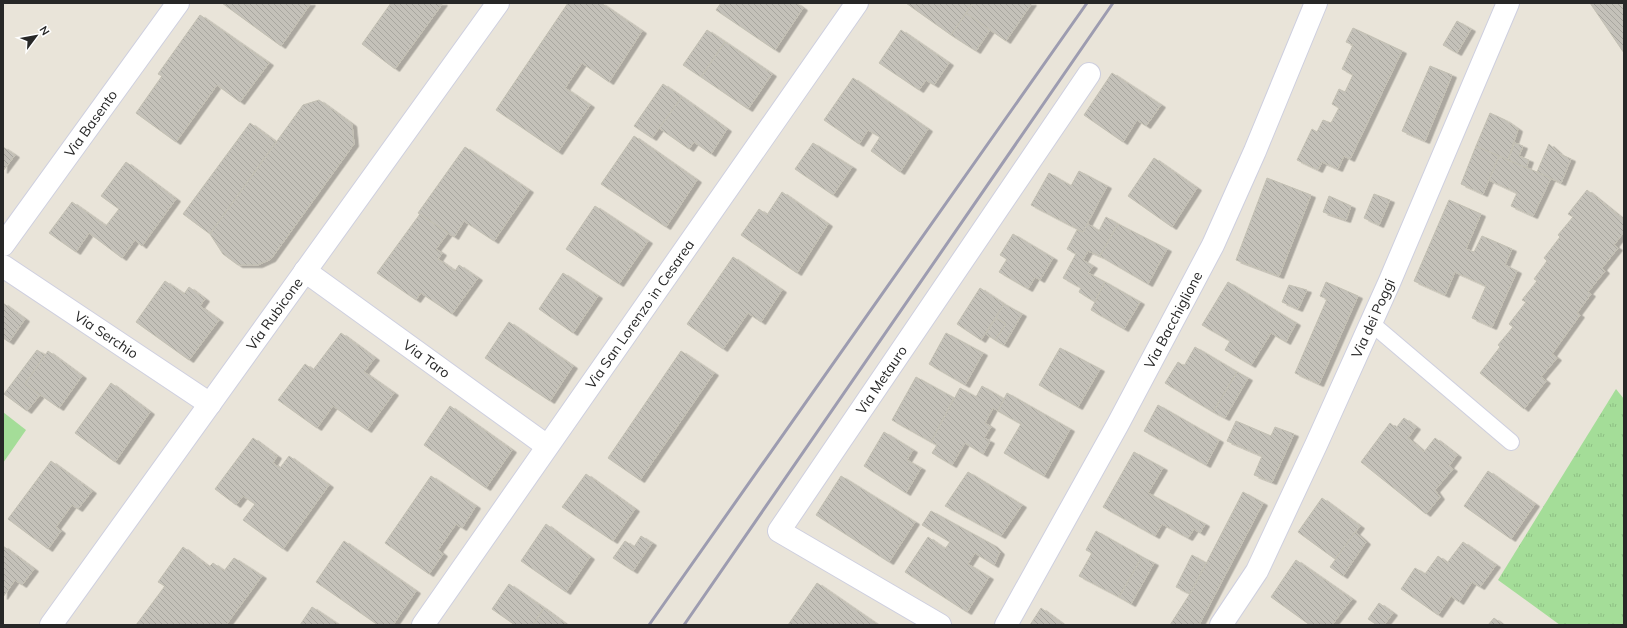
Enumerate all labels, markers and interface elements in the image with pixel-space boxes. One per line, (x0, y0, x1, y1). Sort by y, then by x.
north arrow (16, 16, 56, 56)
text: N (36, 23, 53, 38)
street label: Via Basento (61, 86, 121, 161)
street label: Via San Lorenzo in Cesarea (582, 236, 698, 392)
street label: Via Bacchiglione (1140, 268, 1206, 372)
street label: Via Rubicone (242, 274, 307, 354)
street label: Via dei Poggi (1347, 276, 1399, 361)
street label: Via Serchio (71, 307, 142, 363)
street label: Via Taro (399, 336, 454, 382)
street label: Via Metauro (852, 342, 911, 418)

